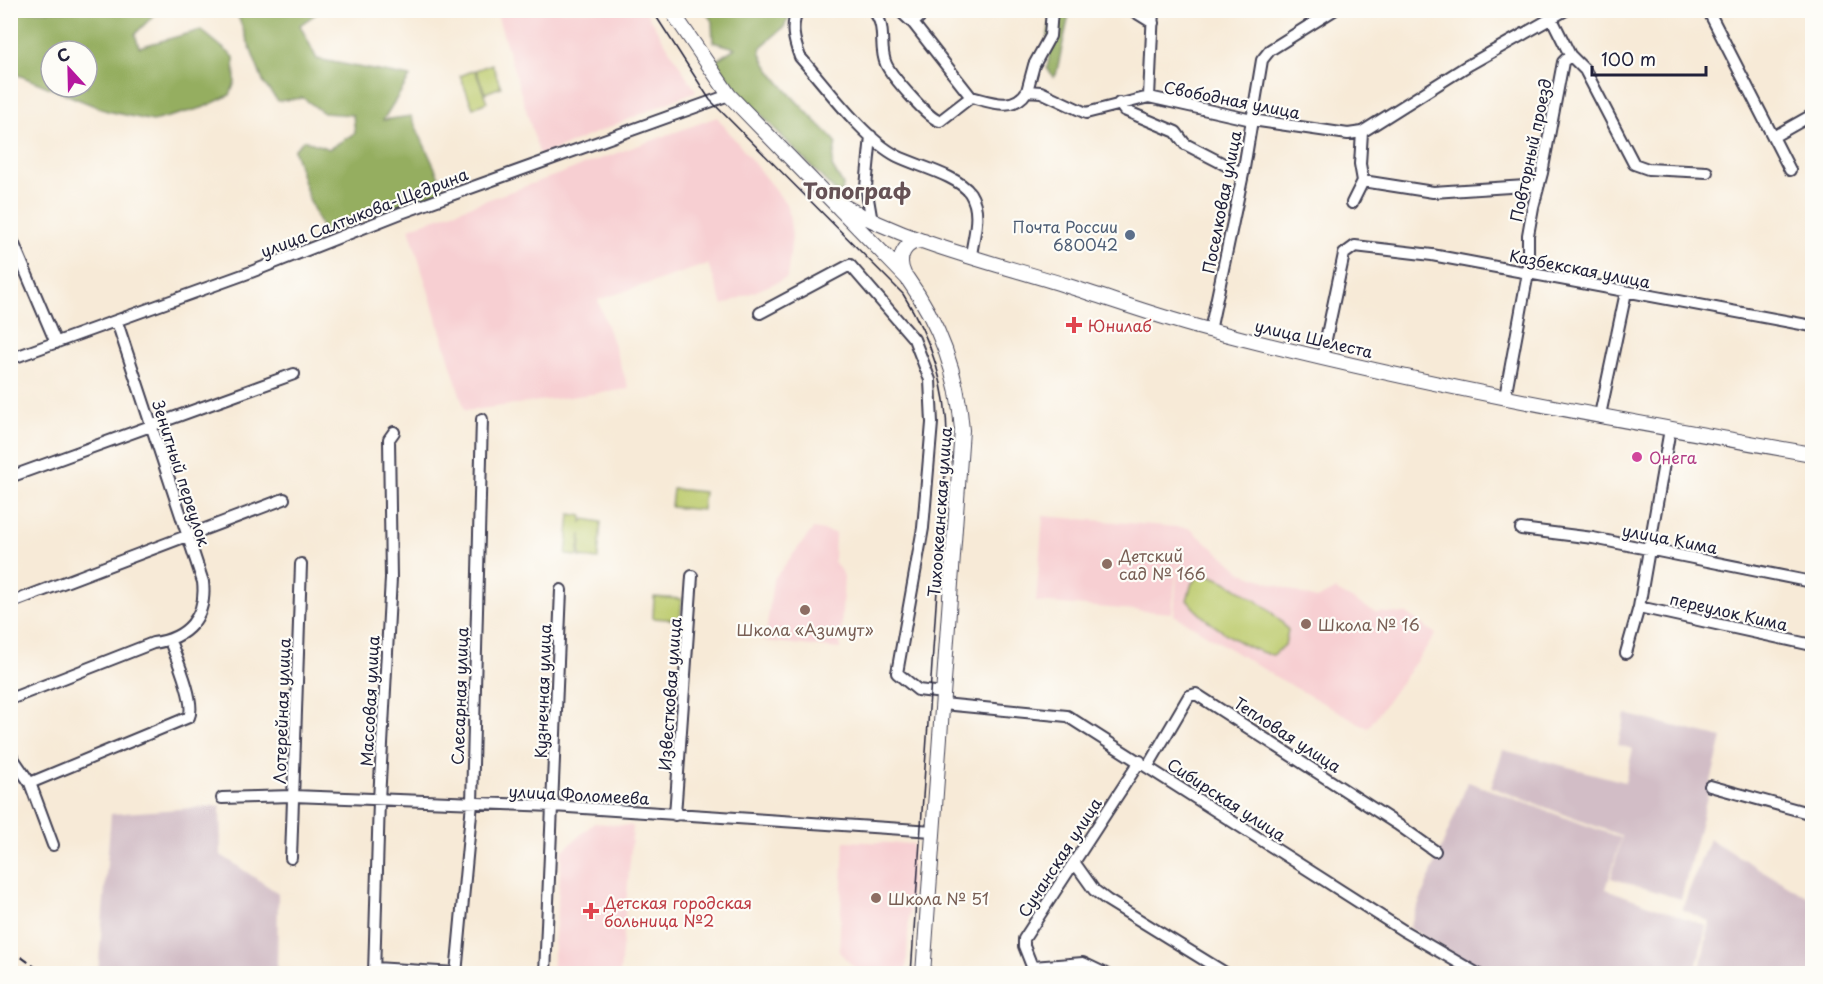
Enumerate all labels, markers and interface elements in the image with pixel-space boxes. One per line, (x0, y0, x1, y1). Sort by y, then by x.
north arrow (39, 39, 99, 99)
scale bar (1592, 39, 1706, 77)
text: С (53, 41, 73, 68)
text: 100 m (1601, 45, 1656, 72)
street label: Свободная улица (1162, 74, 1302, 124)
street label: Повторный проезд (1503, 76, 1557, 224)
street label: Поселковая улица (1195, 129, 1247, 275)
street label: улица Салтыкова-Щедрина (257, 161, 471, 263)
district label: Топограф (803, 173, 911, 206)
place label: Почта России 680042 (1013, 214, 1118, 256)
marker: Почта России 680042 (1123, 228, 1137, 242)
street label: Казбекская улица (1508, 243, 1652, 293)
place label: Юнилаб (1088, 313, 1152, 337)
street label: улица Шелеста (1253, 313, 1376, 363)
marker: Юнилаб (1065, 316, 1083, 334)
street label: Зенитный переулок (147, 397, 217, 550)
street label: Тихоокеанская улица (921, 426, 957, 598)
place label: Онега (1649, 445, 1697, 469)
marker: Онега (1630, 450, 1644, 464)
street label: улица Кима (1620, 517, 1720, 559)
place label: Детский сад № 166 (1118, 543, 1206, 585)
marker: Детский сад № 166 (1100, 557, 1114, 571)
street label: переулок Кима (1668, 586, 1790, 636)
marker: Школа «Азимут» (798, 603, 812, 617)
place label: Школа № 16 (1318, 612, 1420, 636)
street label: Известковая улица (652, 617, 686, 771)
place label: Школа «Азимут» (736, 617, 874, 641)
marker: Школа № 16 (1299, 617, 1313, 631)
street label: Кузнечная улица (528, 623, 556, 759)
street label: Слесарная улица (445, 626, 473, 766)
street label: Массовая улица (354, 635, 384, 767)
street label: Лотерейная улица (266, 638, 296, 784)
street label: Тепловая улица (1230, 690, 1346, 778)
street label: Сибирская улица (1163, 752, 1291, 846)
street label: улица Фоломеева (508, 778, 650, 810)
street label: Сучанская улица (1011, 792, 1107, 922)
place label: Школа № 51 (888, 886, 989, 910)
place label: Детская городская больница №2 (603, 890, 752, 932)
marker: Школа № 51 (869, 891, 883, 905)
marker: Детская городская больница №2 (582, 902, 600, 920)

